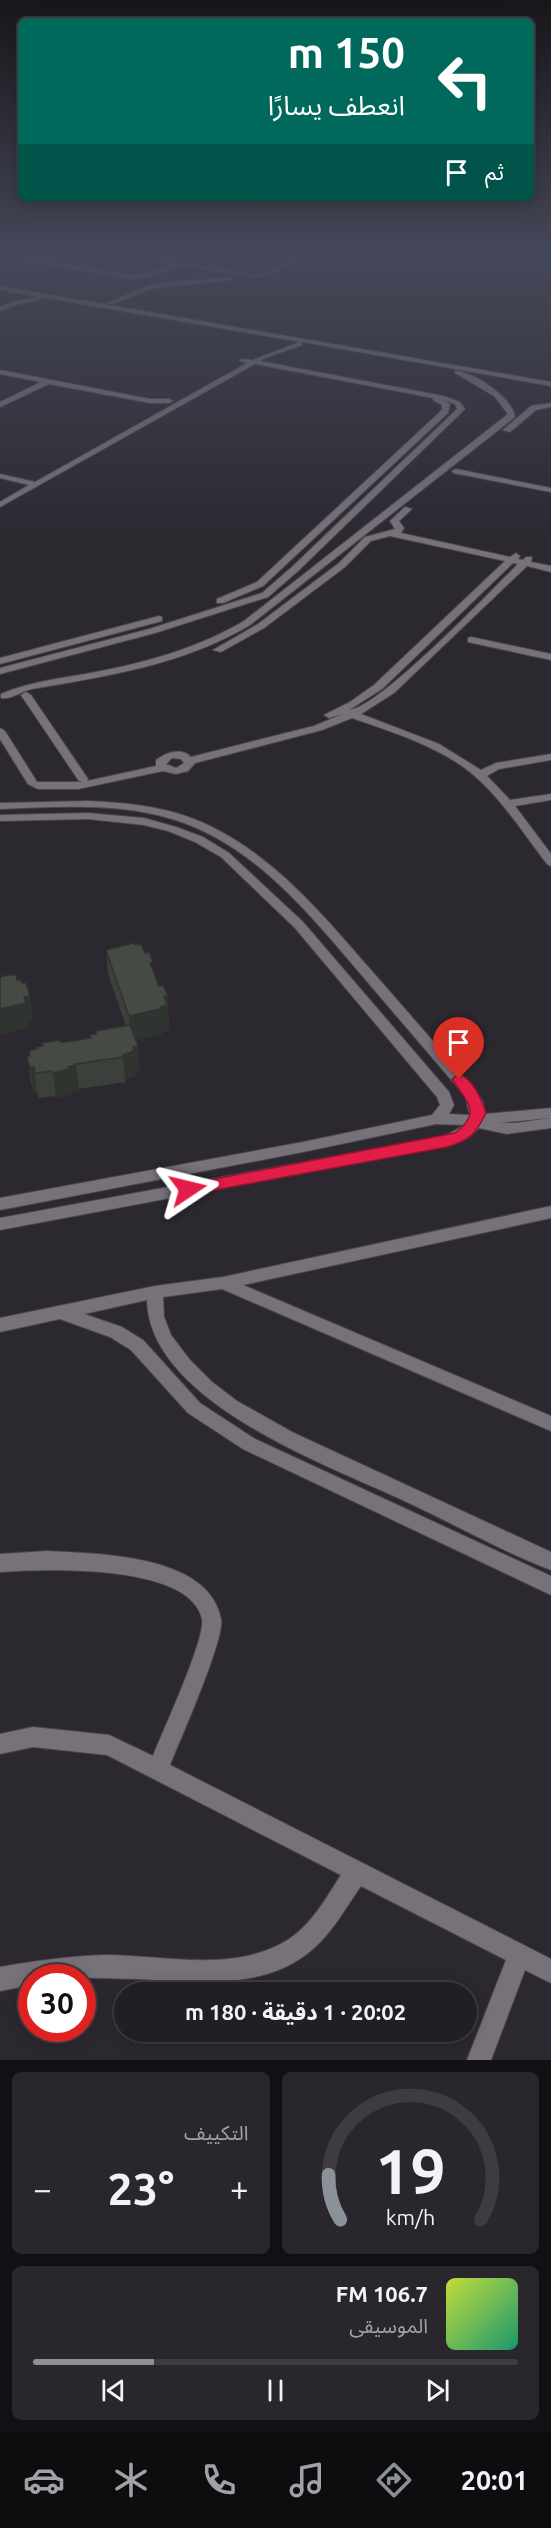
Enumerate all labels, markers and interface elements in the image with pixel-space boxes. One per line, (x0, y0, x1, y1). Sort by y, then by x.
text: 150 m (288, 29, 405, 76)
icon: left (426, 42, 504, 120)
text: انعطف يسارًا (268, 90, 405, 120)
icon: arrive (440, 156, 473, 189)
text: ثم (485, 159, 504, 184)
pin (433, 1017, 484, 1079)
icon: arrive (442, 1026, 475, 1059)
position arrow (156, 1157, 220, 1221)
speed limit sign: 30 (18, 1964, 96, 2042)
text: 20:02 · 1 دقيقة · 180 m (185, 1999, 406, 2024)
text: التكييف (184, 2121, 249, 2144)
text: 19 (375, 2136, 445, 2206)
text: 23° (107, 2163, 174, 2214)
text: − (33, 2170, 52, 2207)
text: + (230, 2170, 249, 2207)
text: km/h (385, 2205, 435, 2229)
text: 106.7 FM (336, 2281, 428, 2306)
text: الموسيقى (349, 2314, 428, 2337)
icon: previous (97, 2374, 130, 2407)
icon: pause (259, 2374, 292, 2407)
icon: next (421, 2374, 454, 2407)
icon: car (23, 2459, 65, 2501)
icon: climate (110, 2459, 152, 2501)
icon: phone (198, 2459, 240, 2501)
icon: music (286, 2459, 328, 2501)
icon: directions (373, 2459, 415, 2501)
text: 20:01 (461, 2465, 528, 2495)

